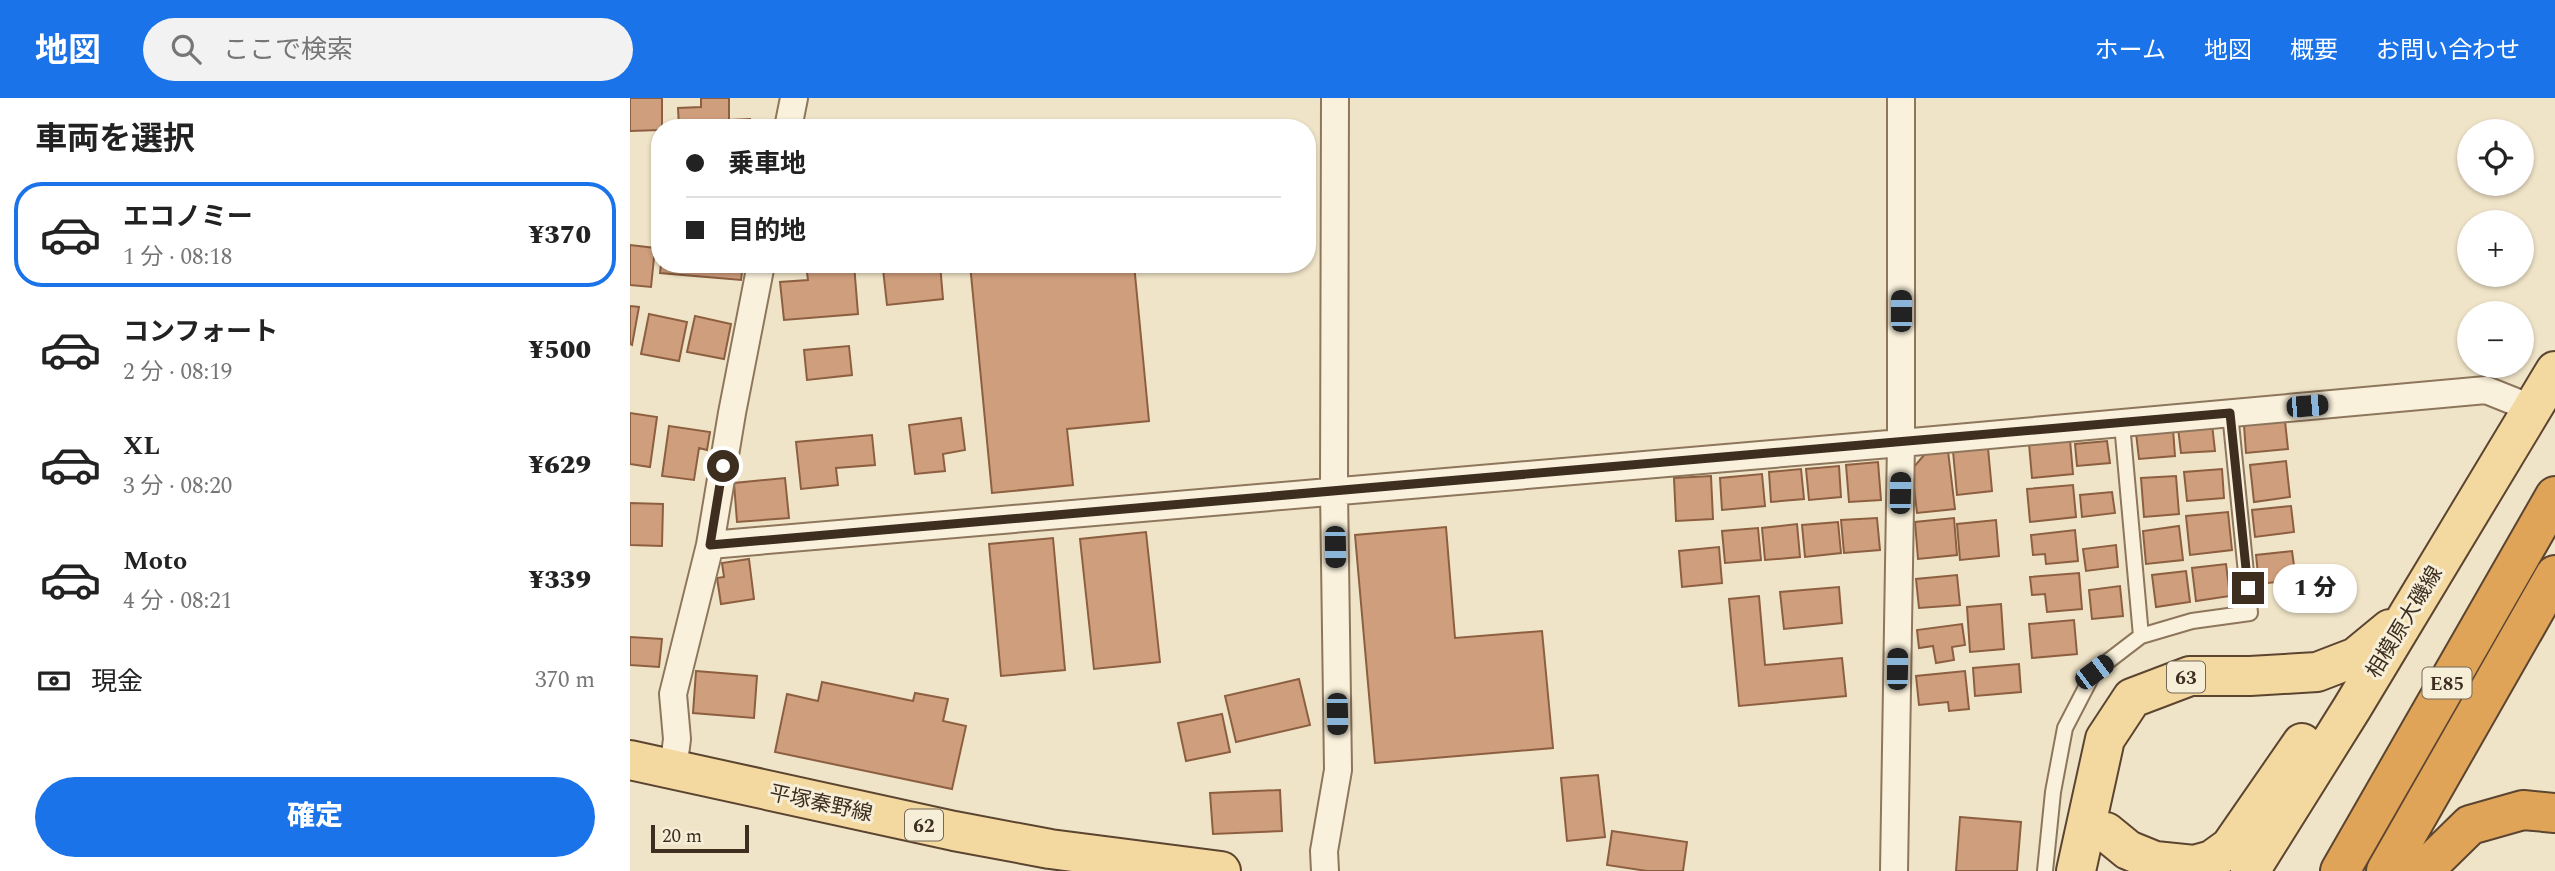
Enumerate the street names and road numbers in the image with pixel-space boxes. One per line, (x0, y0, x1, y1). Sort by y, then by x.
street label: 相模原大磯線 (2359, 560, 2451, 685)
road number: 63 (2167, 662, 2205, 692)
road number: E85 (2422, 668, 2472, 698)
street label: 平塚秦野線 (766, 777, 875, 831)
road number: 62 (905, 810, 943, 840)

